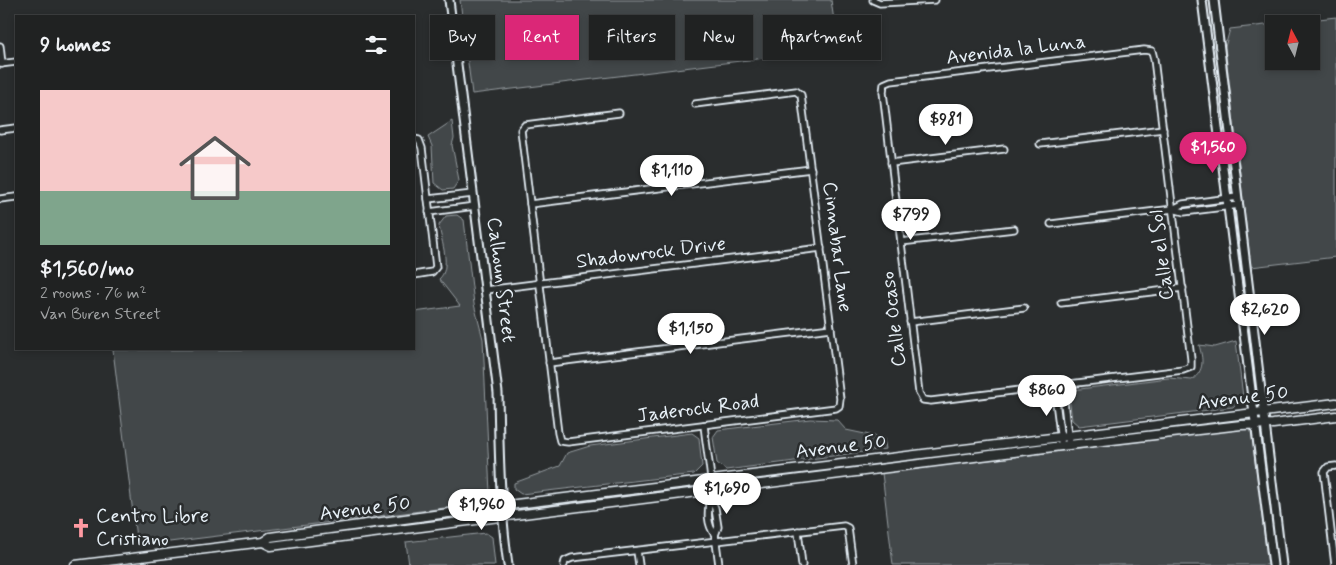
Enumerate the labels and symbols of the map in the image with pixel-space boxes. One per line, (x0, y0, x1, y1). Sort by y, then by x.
north arrow (1265, 15, 1320, 70)
street label: Avenida la Luna (945, 28, 1087, 72)
pin: $981 (916, 104, 976, 146)
pin: $1,560 (1172, 132, 1254, 174)
pin: $1,110 (631, 154, 713, 197)
street label: Cinnabar Lane (816, 180, 858, 314)
pin: $799 (881, 198, 941, 241)
street label: Calle el Sol (1143, 208, 1181, 302)
street label: Calhoun Street (480, 216, 522, 344)
street label: Shadowrock Drive (575, 230, 727, 276)
street label: Calle Ocaso (875, 270, 913, 368)
pin: $2,620 (1224, 294, 1306, 336)
pin: $1,150 (650, 312, 732, 355)
pin: $860 (1017, 374, 1077, 417)
street label: Avenue 50 (1196, 379, 1290, 417)
street label: Jaderock Road (635, 388, 761, 430)
street label: Avenue 50 (794, 428, 888, 466)
pin: $1,690 (686, 472, 768, 515)
pin: $1,960 (441, 488, 523, 531)
street label: Avenue 50 (318, 490, 412, 528)
place label: Centro Libre Cristiano (96, 503, 209, 553)
church icon: Centro Libre Cristiano (70, 517, 92, 539)

